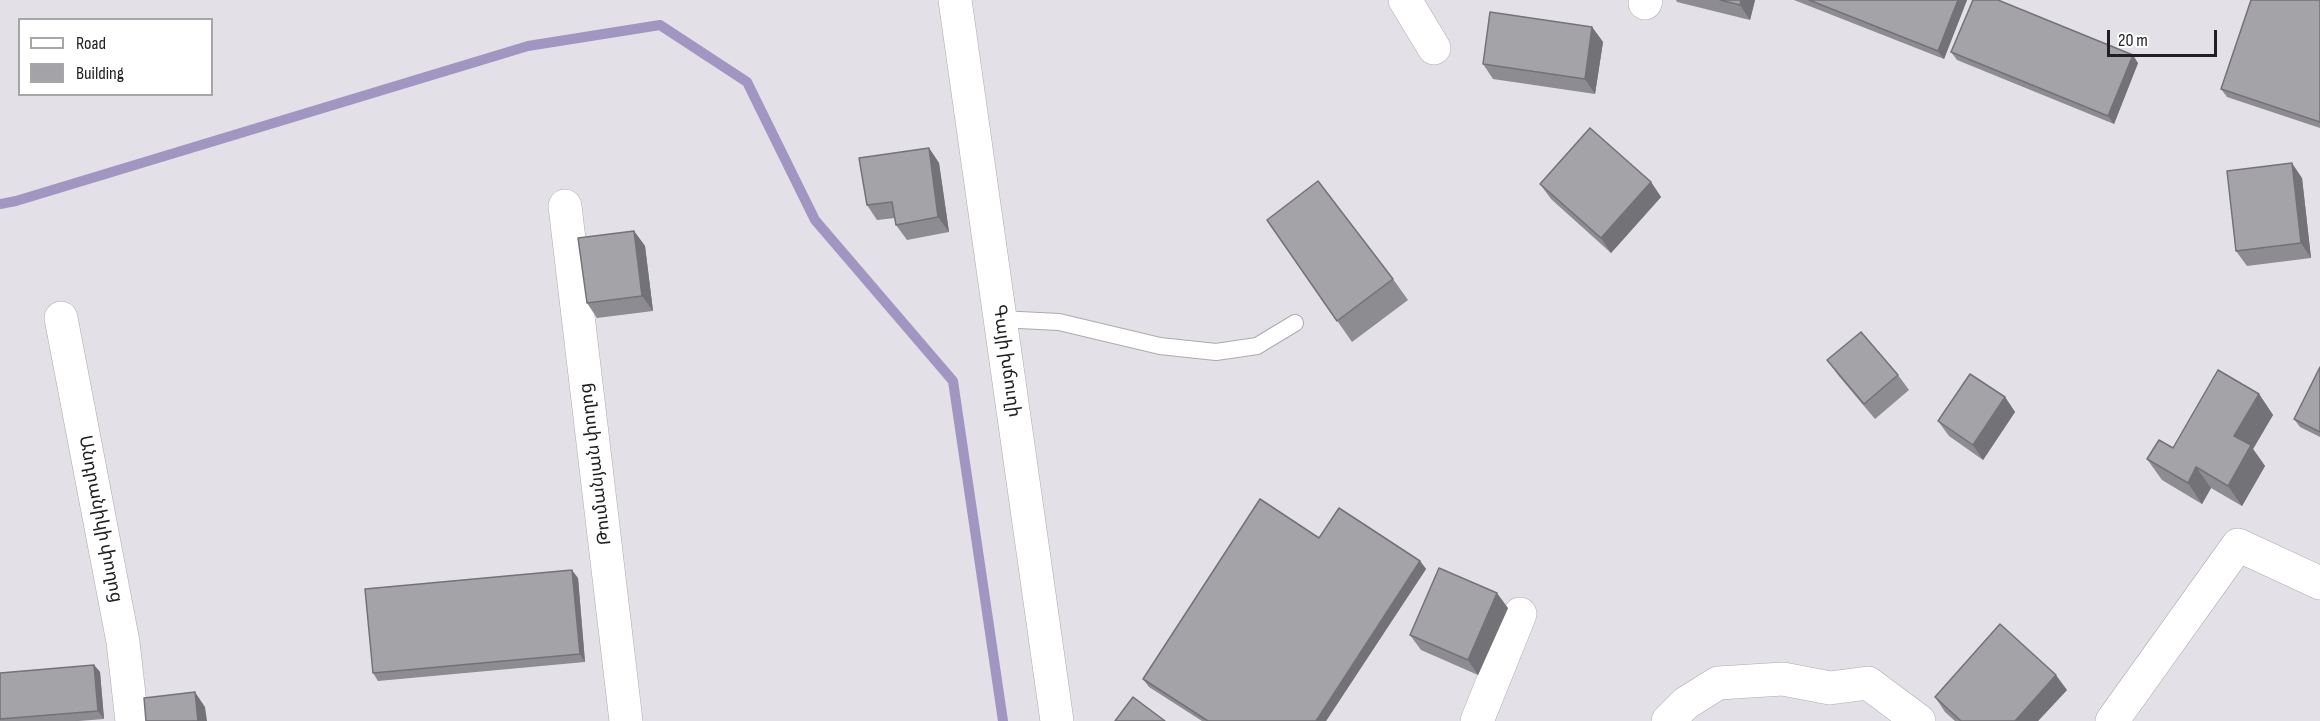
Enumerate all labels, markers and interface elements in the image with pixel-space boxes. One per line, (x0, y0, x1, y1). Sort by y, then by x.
legend (18, 18, 213, 96)
scale bar (2110, 18, 2220, 56)
text: 20 m (2118, 30, 2148, 51)
text: Road (76, 33, 106, 54)
text: Building (76, 63, 124, 84)
street label: Գայի խճուղի (987, 303, 1025, 419)
street label: Թումանյան փողոց (575, 382, 617, 546)
street label: Անդրանիկի փողոց (73, 434, 127, 604)

